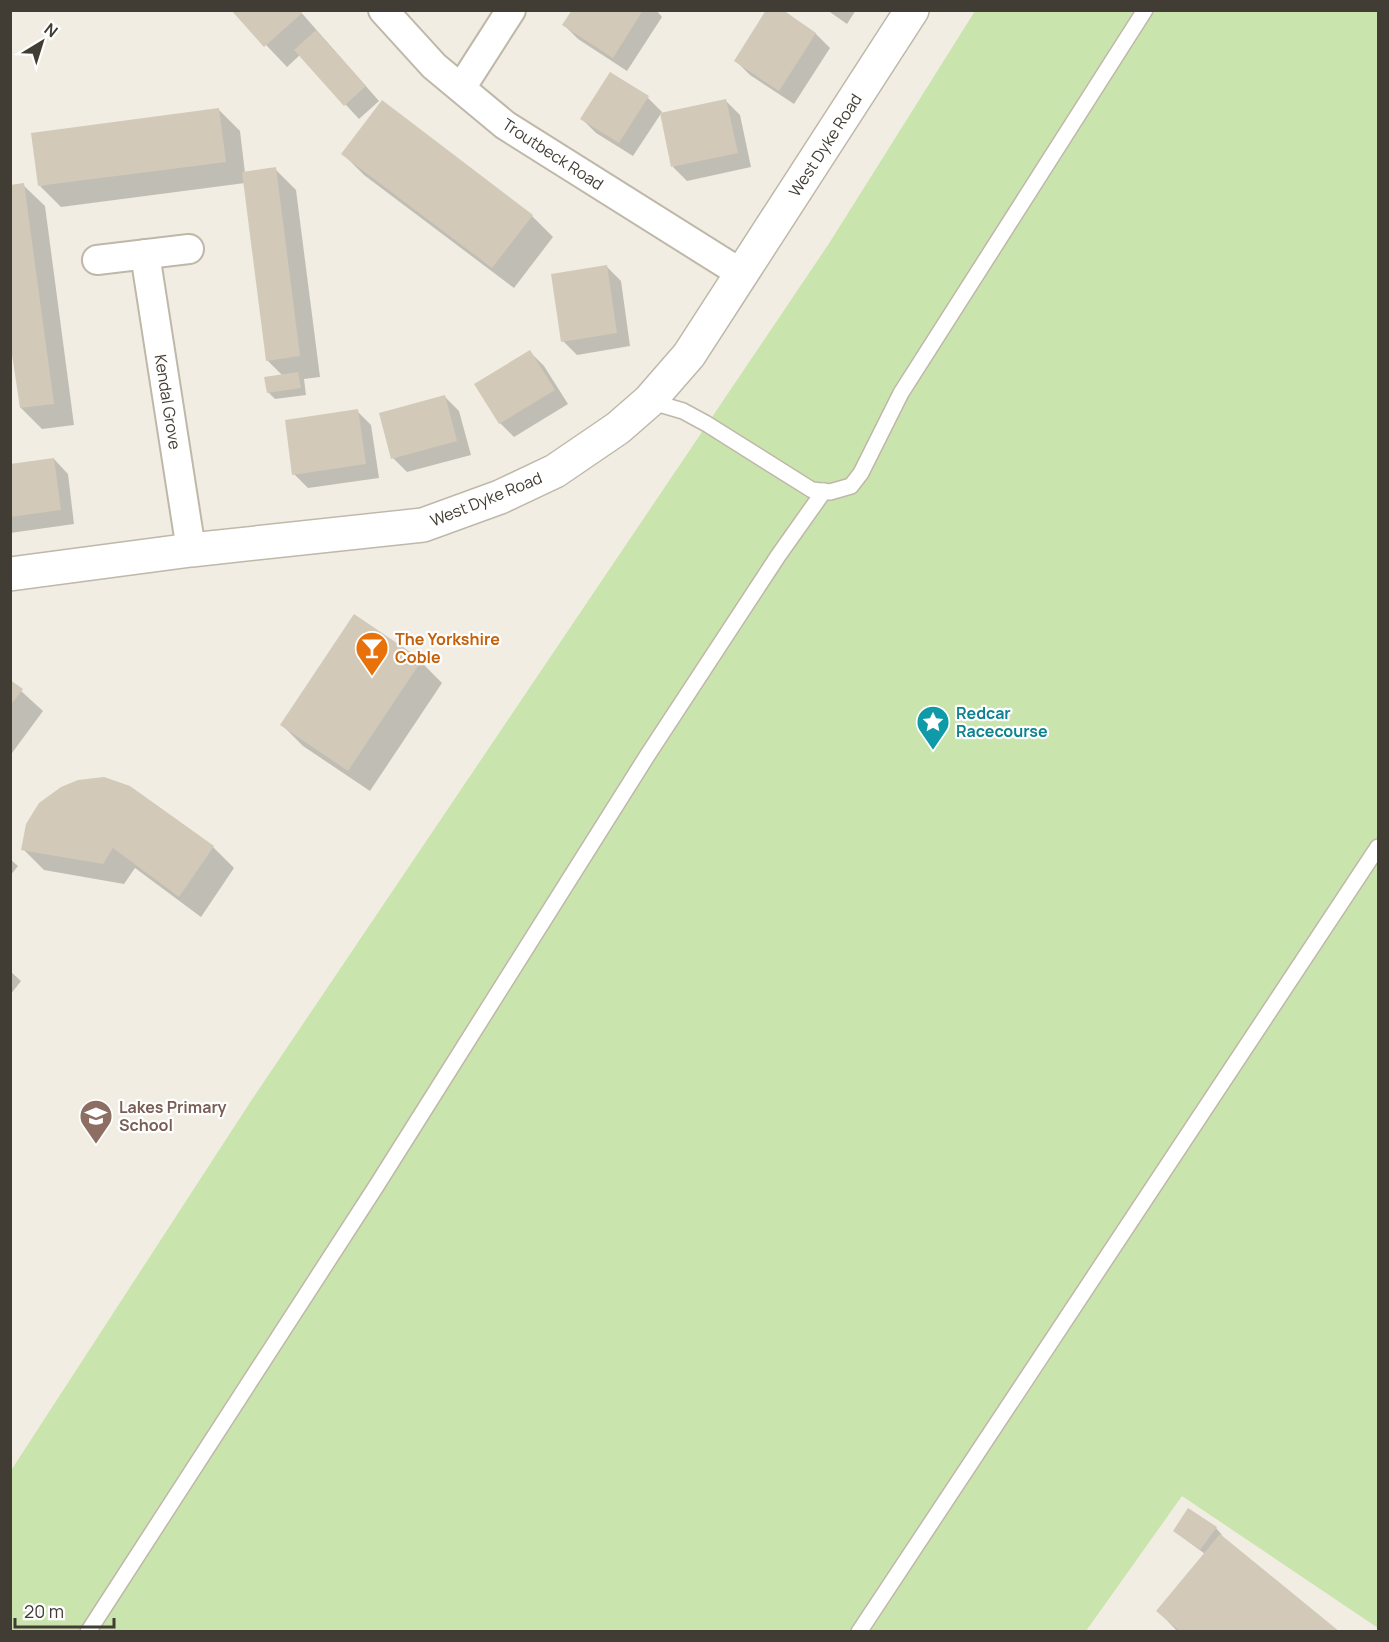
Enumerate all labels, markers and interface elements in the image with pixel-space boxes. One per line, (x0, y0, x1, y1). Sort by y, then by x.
north arrow (12, 12, 72, 72)
text: N (40, 18, 63, 42)
street label: West Dyke Road (783, 89, 867, 201)
street label: Troutbeck Road (498, 113, 608, 195)
street label: Kendal Grove (150, 353, 186, 451)
street label: West Dyke Road (427, 467, 545, 531)
place label: The Yorkshire Coble (395, 628, 500, 668)
bar icon: The Yorkshire Coble (354, 630, 390, 677)
place label: Redcar Racecourse (956, 702, 1048, 742)
place icon: Redcar Racecourse (915, 704, 951, 751)
place label: Lakes Primary School (119, 1096, 227, 1136)
school or university icon: Lakes Primary School (78, 1098, 114, 1145)
scale bar (15, 1591, 114, 1629)
text: 20 m (24, 1599, 64, 1623)

